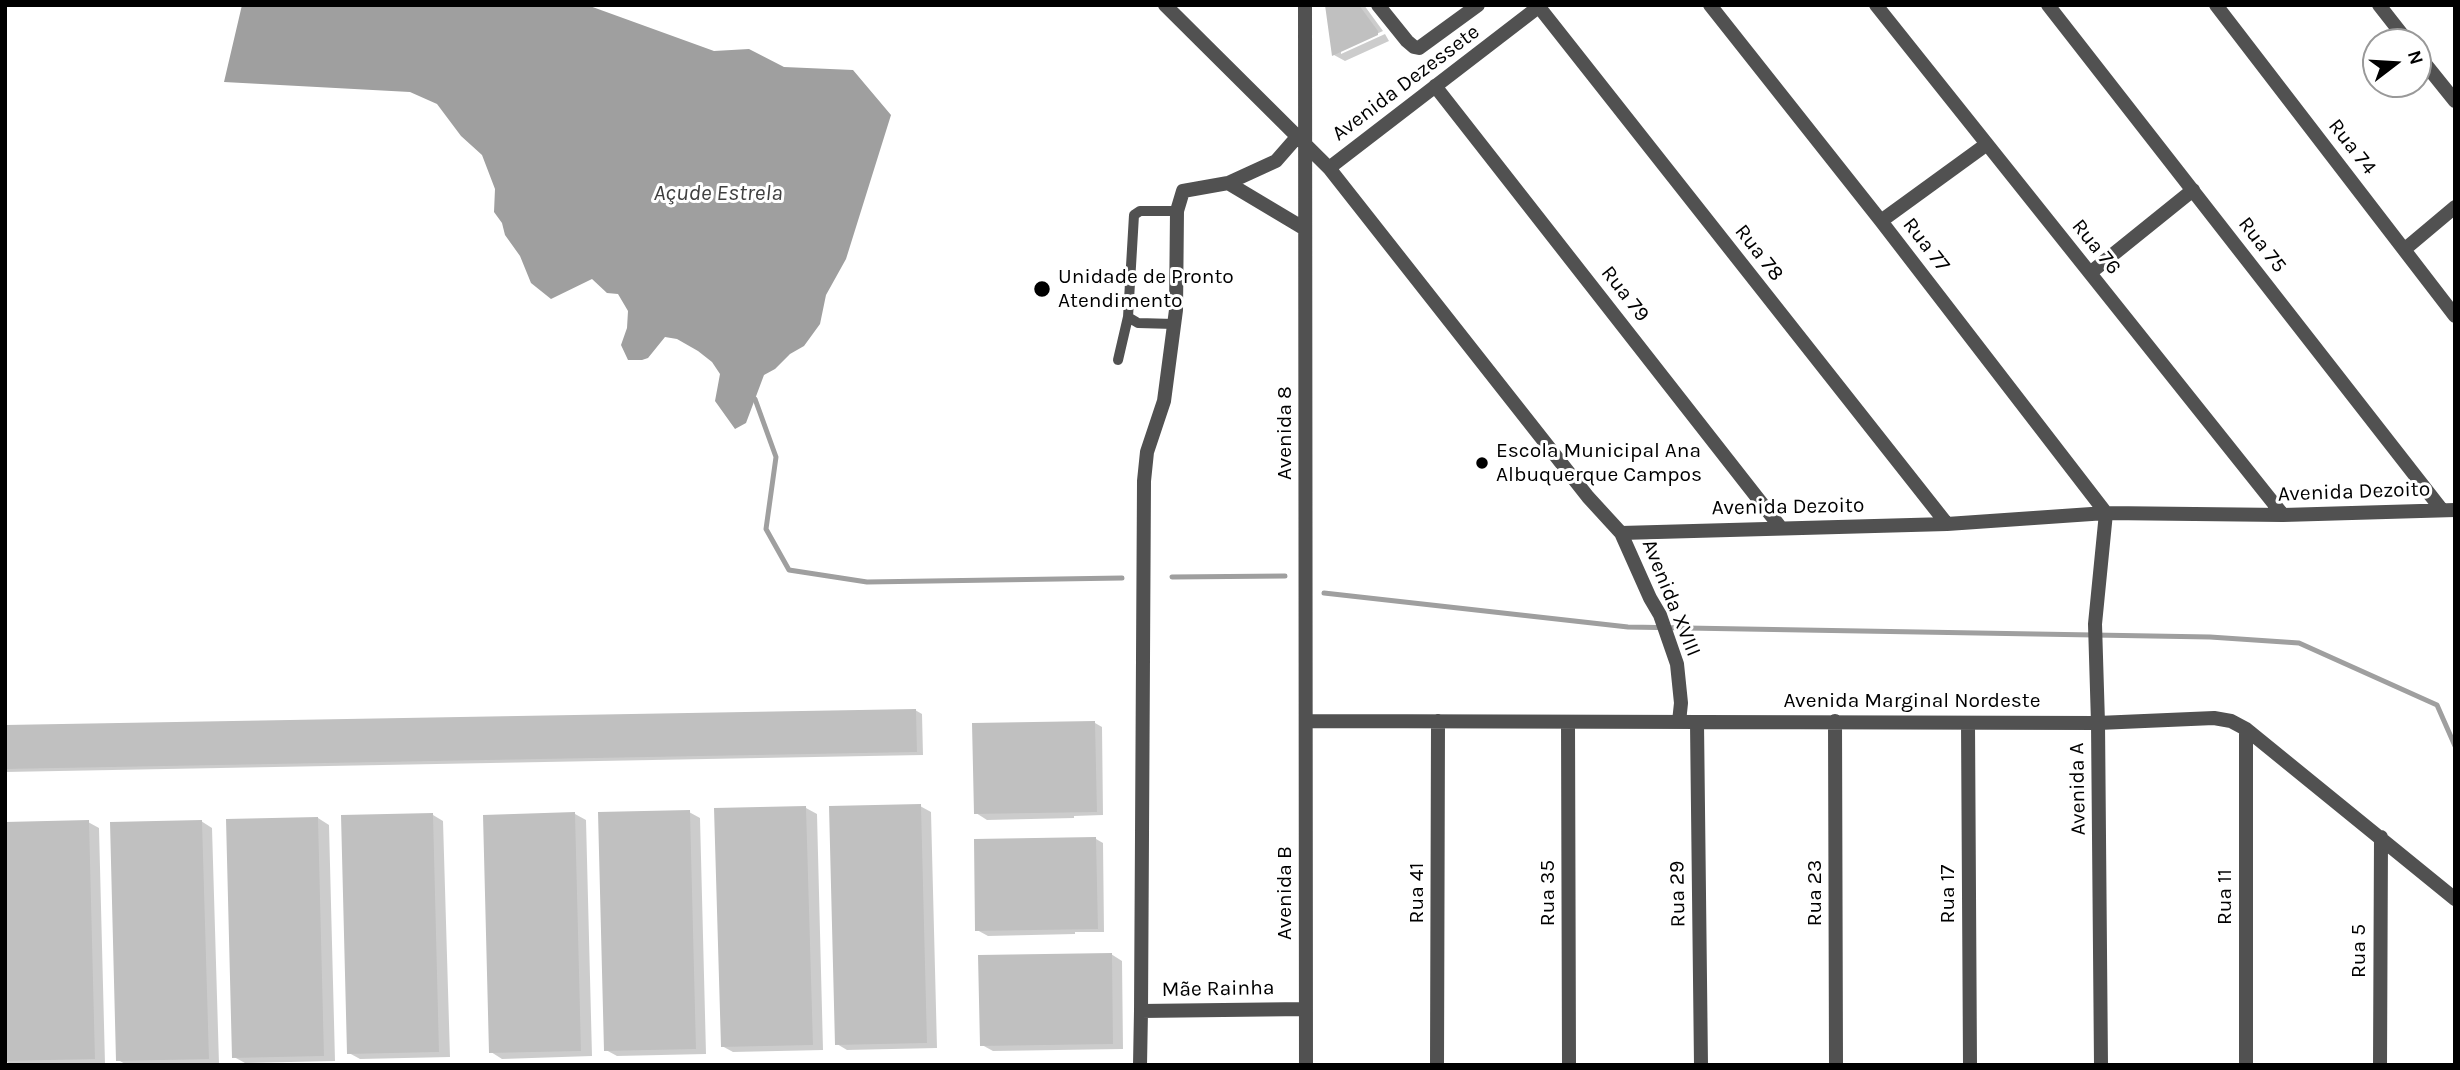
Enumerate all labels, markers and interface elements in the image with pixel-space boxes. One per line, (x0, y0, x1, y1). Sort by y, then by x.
street label: Avenida Dezessete (1327, 19, 1485, 147)
north arrow (2362, 28, 2432, 98)
text: N (2403, 48, 2428, 67)
street label: Rua 74 (2322, 114, 2382, 180)
water label: Açude Estrela (653, 179, 783, 207)
street label: Rua 75 (2232, 212, 2292, 278)
street label: Rua 77 (1897, 213, 1955, 277)
street label: Rua 76 (2066, 214, 2126, 280)
street label: Rua 78 (1729, 220, 1789, 286)
street label: Rua 79 (1595, 261, 1655, 327)
place label: Unidade de Pronto Atendimento (1058, 264, 1234, 314)
marker: Unidade de Pronto Atendimento (1032, 279, 1052, 299)
street label: Avenida 8 (1272, 386, 1298, 480)
place label: Escola Municipal Ana Albuquerque Campos (1496, 438, 1702, 488)
marker: Escola Municipal Ana Albuquerque Campos (1474, 455, 1490, 471)
street label: Avenida Dezoito (2277, 477, 2431, 507)
street label: Avenida Dezoito (1712, 493, 1864, 521)
street label: Avenida XVIII (1636, 536, 1706, 660)
street label: Avenida Marginal Nordeste (1783, 688, 2041, 714)
street label: Avenida A (2065, 742, 2091, 836)
street label: Avenida B (1272, 846, 1298, 940)
street label: Rua 35 (1535, 860, 1561, 926)
street label: Rua 23 (1802, 860, 1828, 926)
street label: Rua 29 (1665, 861, 1691, 927)
street label: Rua 41 (1404, 863, 1430, 923)
street label: Rua 17 (1935, 865, 1961, 923)
street label: Rua 11 (2212, 869, 2238, 925)
street label: Rua 5 (2346, 924, 2372, 978)
street label: Mãe Rainha (1161, 975, 1275, 1003)

